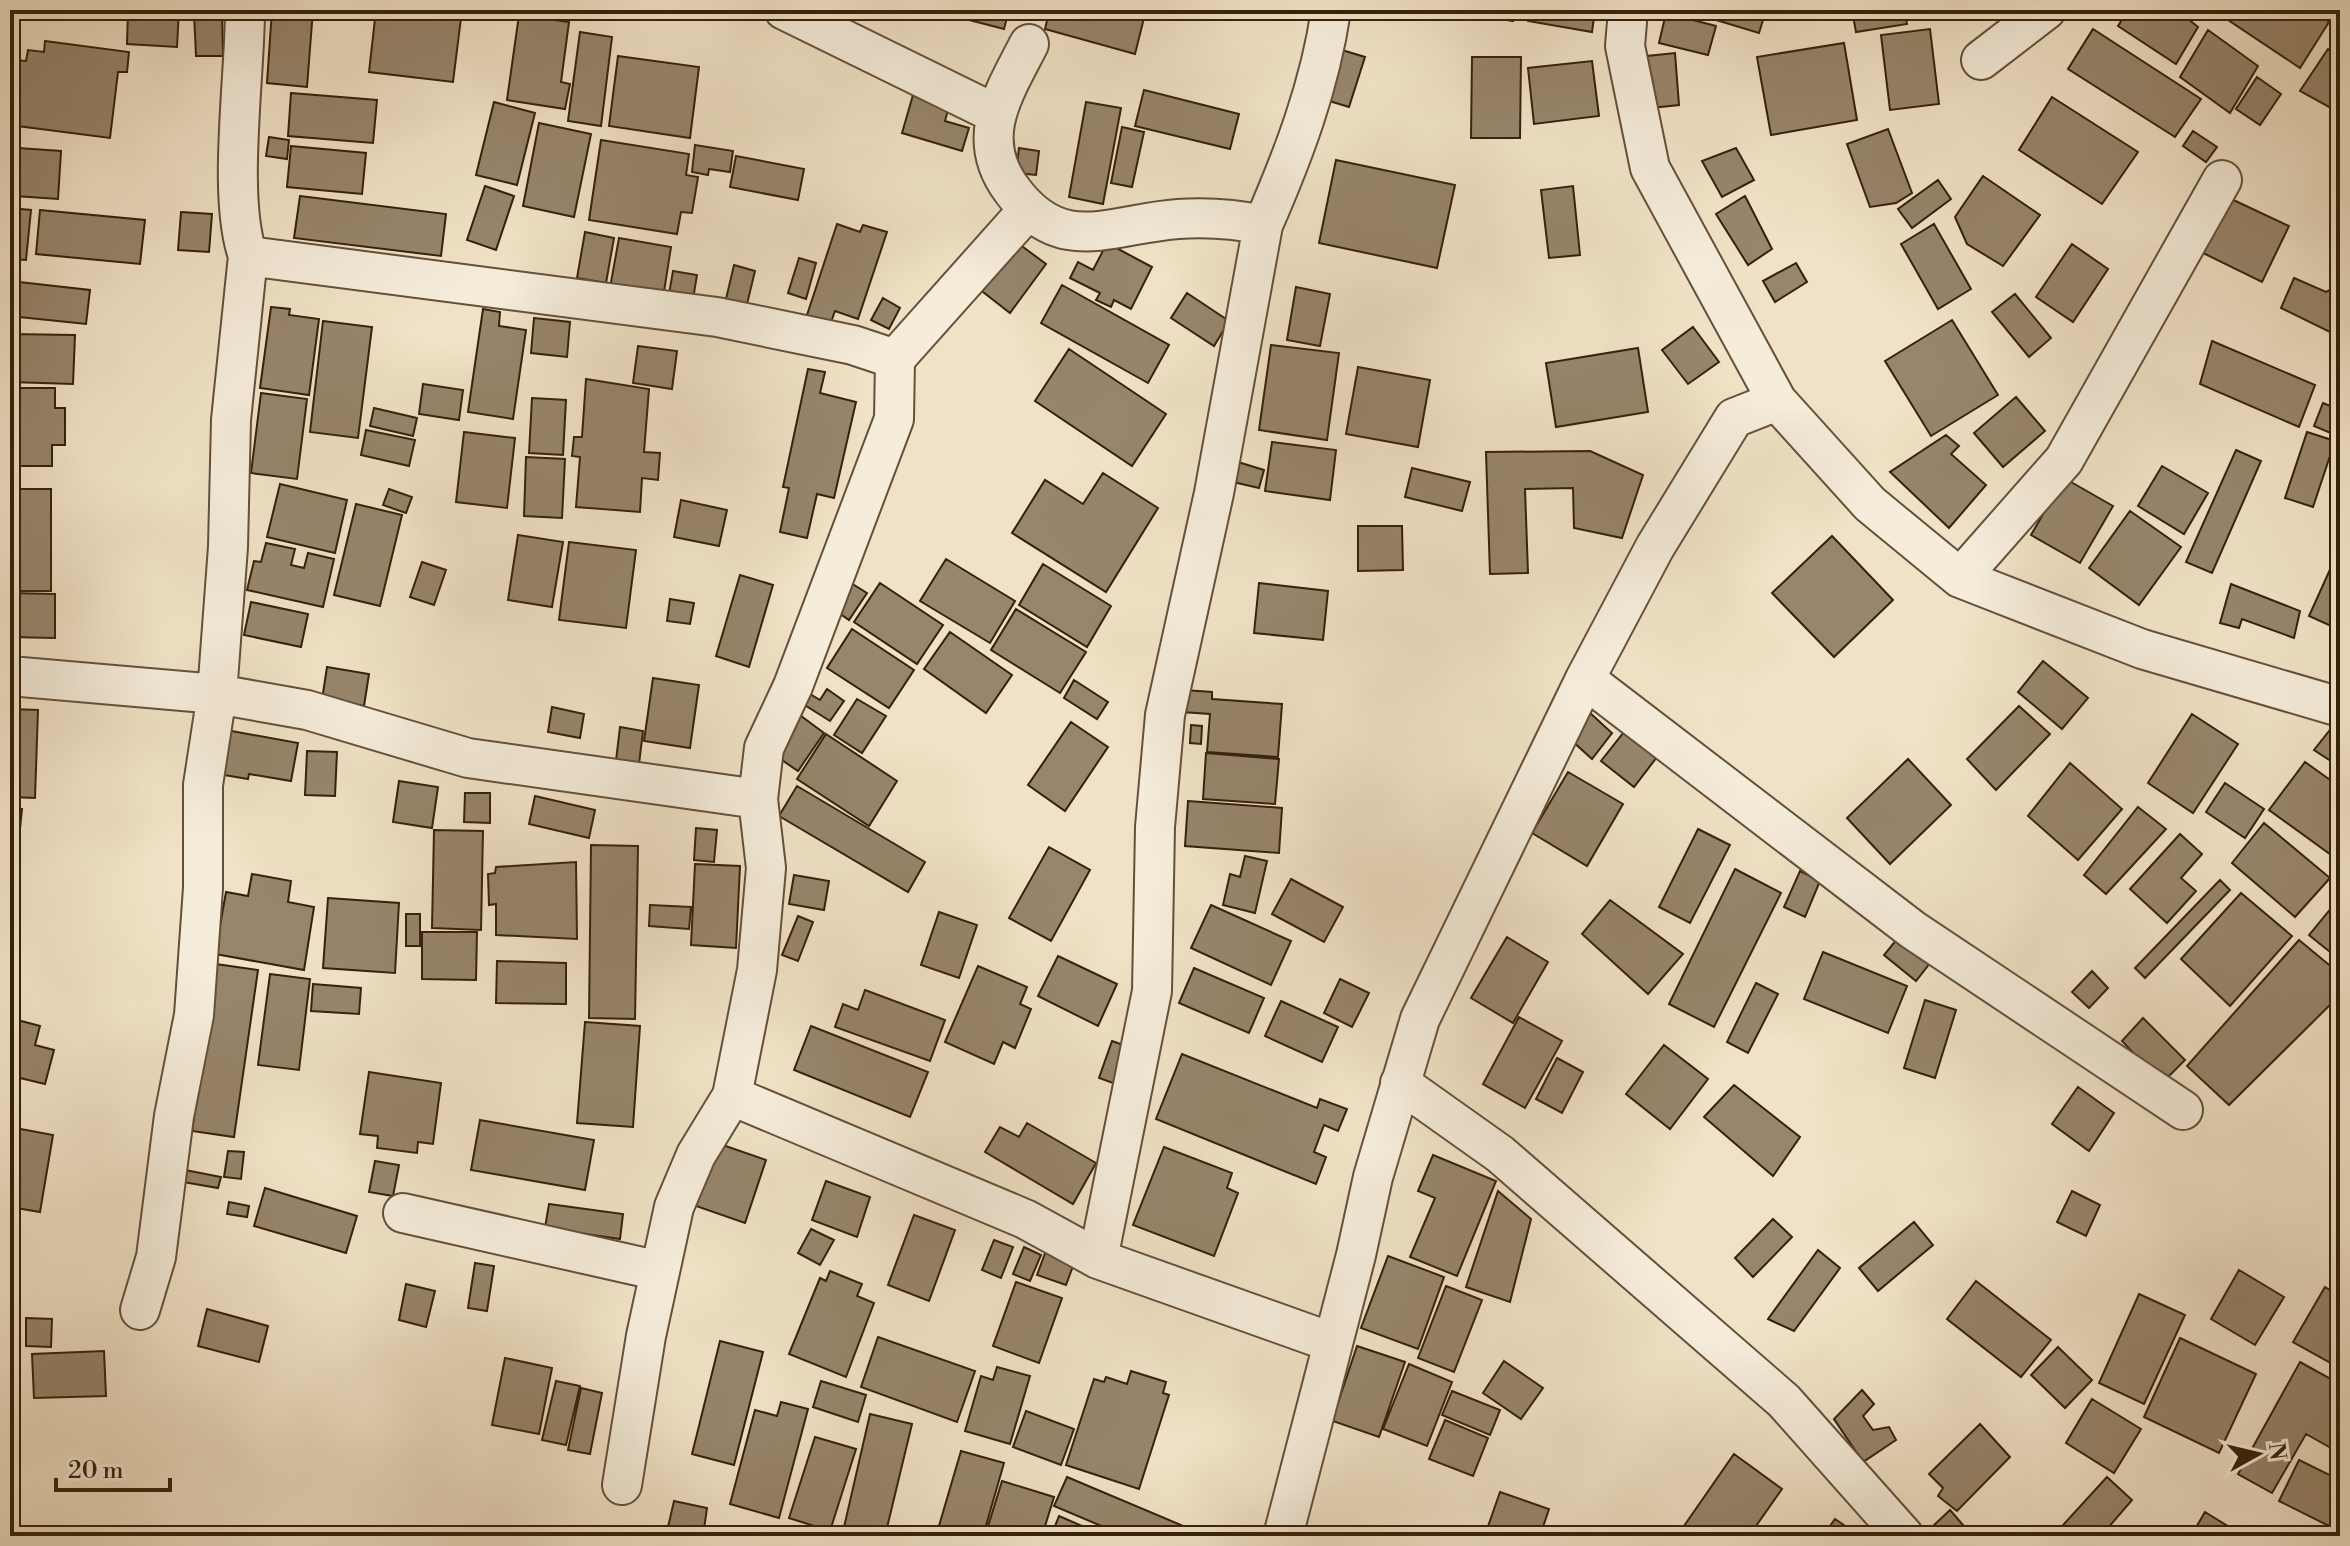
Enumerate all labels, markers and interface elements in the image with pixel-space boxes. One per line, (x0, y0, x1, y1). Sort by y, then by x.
north arrow (2218, 1414, 2298, 1494)
text: N (2262, 1441, 2291, 1463)
scale bar (56, 1442, 170, 1492)
text: 20 m (68, 1456, 124, 1486)

